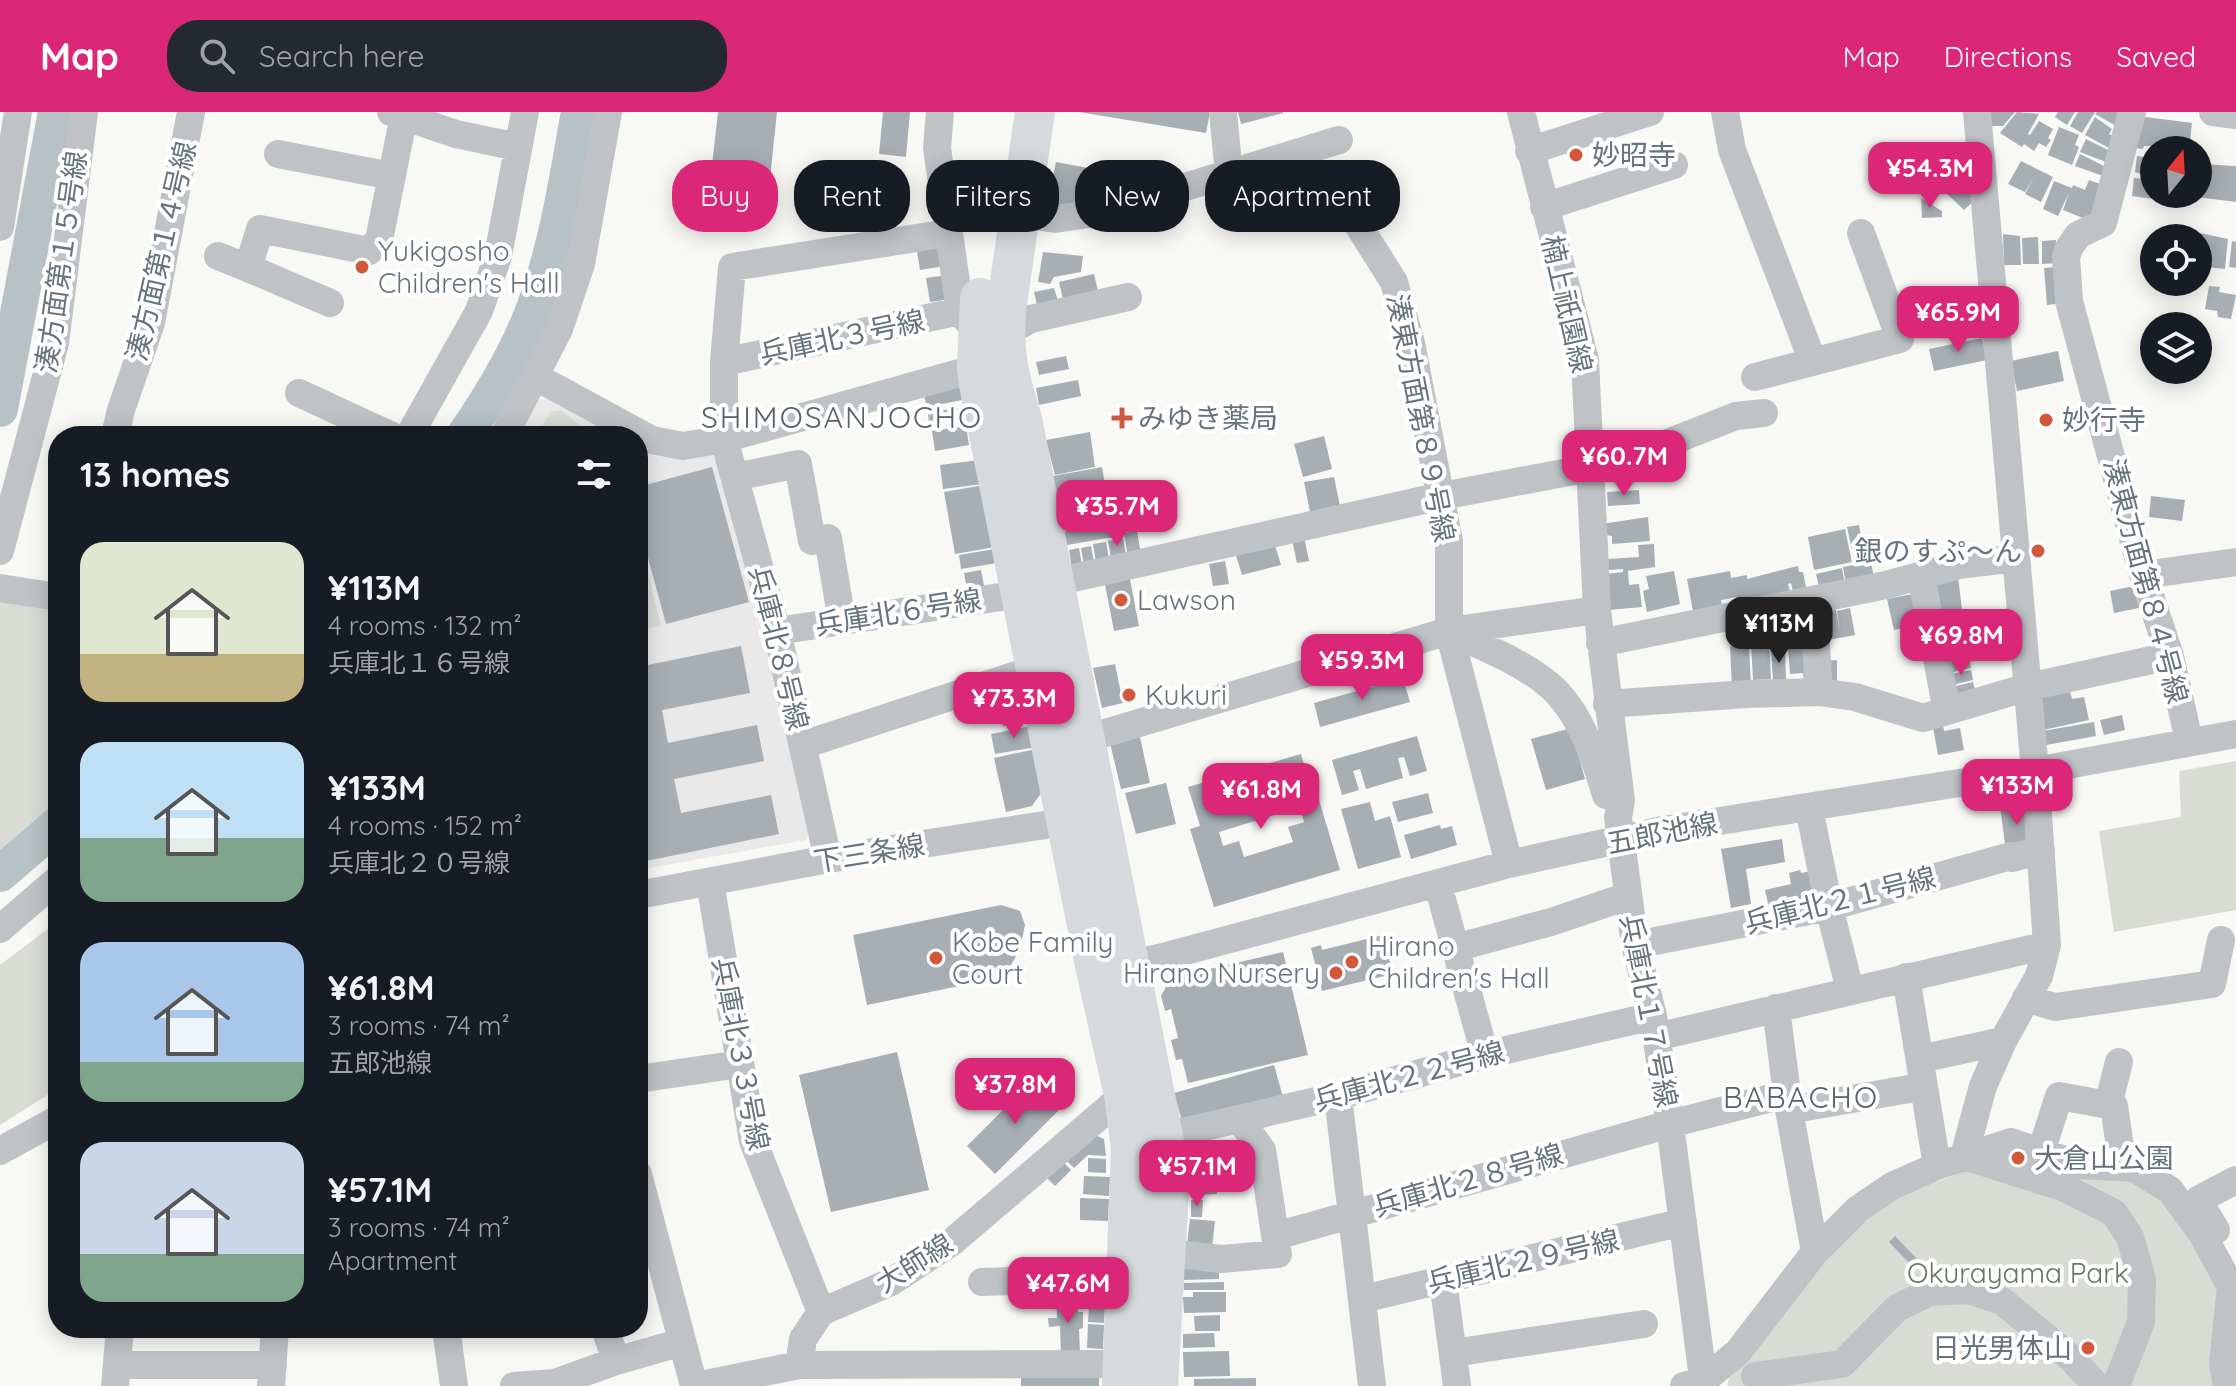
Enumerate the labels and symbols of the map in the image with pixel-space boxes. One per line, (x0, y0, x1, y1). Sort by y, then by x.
north arrow (2140, 136, 2212, 208)
place label: 妙昭寺 (1592, 137, 1676, 172)
street label: 湊方面第１４号線 (118, 138, 203, 364)
pin: ¥54.3M (1865, 142, 1995, 210)
marker: 妙昭寺 (1567, 146, 1585, 164)
street label: 湊方面第１５号線 (28, 149, 93, 375)
street label: 楠上祇園線 (1535, 232, 1600, 376)
place label: Yukigosho Children's Hall (378, 233, 560, 300)
marker: Yukigosho Children's Hall (353, 258, 371, 276)
pin: ¥65.9M (1893, 286, 2023, 354)
street label: 湊東方面第８９号線 (1380, 291, 1463, 545)
street label: 兵庫北３号線 (756, 302, 928, 371)
district label: SHIMOSANJOCHO (701, 398, 983, 436)
place label: みゆき薬局 (1138, 400, 1278, 435)
place label: 妙行寺 (2062, 402, 2146, 437)
marker: みゆき薬局 (1113, 409, 1131, 427)
marker: 妙行寺 (2037, 411, 2055, 429)
pin: ¥60.7M (1559, 430, 1689, 498)
street label: 湊東方面第８４号線 (2097, 455, 2196, 707)
pin: ¥35.7M (1052, 480, 1182, 548)
place label: 銀のすぷ～ん (1855, 533, 2022, 568)
marker: 銀のすぷ～ん (2029, 542, 2047, 560)
street label: 兵庫北８号線 (742, 562, 817, 734)
street label: 兵庫北６号線 (812, 581, 984, 642)
place label: Lawson (1137, 582, 1236, 617)
marker: Lawson (1112, 591, 1130, 609)
pin: ¥113M (1723, 597, 1835, 665)
pin: ¥69.8M (1896, 609, 2026, 677)
pin: ¥59.3M (1297, 634, 1427, 702)
pin: ¥73.3M (949, 672, 1079, 740)
place label: Kukuri (1145, 677, 1227, 712)
marker: Kukuri (1120, 686, 1138, 704)
pin: ¥133M (1961, 759, 2073, 827)
pin: ¥61.8M (1196, 763, 1326, 831)
street label: 五郎池線 (1604, 805, 1720, 860)
street label: 下三条線 (811, 826, 927, 879)
street label: 兵庫北２１号線 (1741, 859, 1939, 940)
street label: 兵庫北１７号線 (1614, 911, 1685, 1110)
place label: Kobe Family Court (952, 924, 1113, 991)
place label: Hirano Children's Hall (1368, 928, 1550, 995)
marker: Kobe Family Court (927, 949, 945, 967)
marker: Hirano Children's Hall (1343, 953, 1361, 971)
street label: 兵庫北３３号線 (706, 954, 777, 1153)
place label: Hirano Nursery (1123, 955, 1320, 990)
marker: Hirano Nursery (1327, 964, 1345, 982)
street label: 兵庫北２２号線 (1310, 1033, 1508, 1118)
pin: ¥37.8M (950, 1058, 1080, 1126)
district label: BABACHO (1723, 1078, 1879, 1116)
street label: 兵庫北２８号線 (1369, 1136, 1567, 1223)
pin: ¥57.1M (1132, 1140, 1262, 1208)
place label: 大倉山公園 (2034, 1140, 2174, 1175)
marker: 大倉山公園 (2009, 1149, 2027, 1167)
street label: 兵庫北２９号線 (1423, 1221, 1622, 1300)
street label: 大師線 (869, 1225, 959, 1300)
park label: Okurayama Park (1907, 1255, 2129, 1290)
pin: ¥47.6M (1003, 1257, 1133, 1325)
place label: 日光男体山 (1932, 1330, 2072, 1365)
marker: 日光男体山 (2079, 1339, 2097, 1357)

